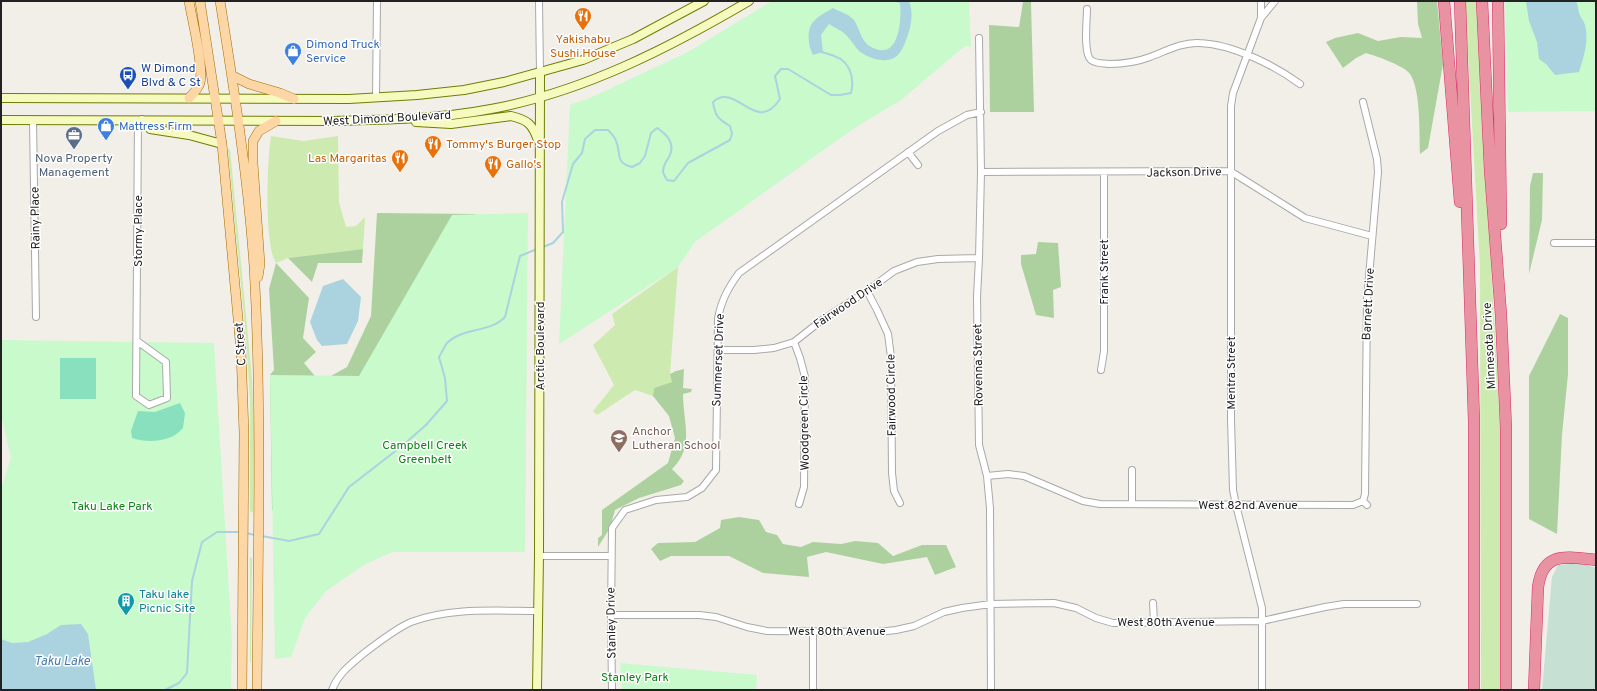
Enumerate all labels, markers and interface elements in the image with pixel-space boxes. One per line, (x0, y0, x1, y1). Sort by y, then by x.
restaurant icon: Yakishabu Sushi House (573, 6, 593, 31)
place label: Yakishabu Sushi House (550, 32, 616, 62)
place label: Dimond Truck Service (306, 37, 380, 67)
shop icon: Dimond Truck Service (283, 41, 303, 66)
place label: W Dimond Blvd & C St (141, 61, 201, 91)
bus stop icon: W Dimond Blvd & C St (118, 65, 138, 90)
street label: West Dimond Boulevard (323, 108, 451, 130)
shop icon: Mattress Firm (96, 116, 116, 141)
place label: Mattress Firm (119, 119, 192, 135)
office icon: Nova Property Management (64, 125, 84, 150)
restaurant icon: Tommy's Burger Stop (423, 134, 443, 159)
place label: Tommy's Burger Stop (446, 137, 561, 153)
restaurant icon: Las Margaritas (390, 148, 410, 173)
place label: Nova Property Management (35, 151, 113, 181)
place label: Las Margaritas (308, 151, 387, 167)
restaurant icon: Gallo's (483, 154, 503, 179)
place label: Gallo's (506, 157, 542, 173)
street label: Jackson Drive (1146, 164, 1222, 182)
street label: Rainy Place (27, 186, 45, 250)
street label: Stormy Place (131, 195, 147, 267)
street label: Frank Street (1097, 239, 1113, 305)
street label: Barnett Drive (1359, 267, 1379, 341)
street label: Fairwood Drive (811, 275, 886, 333)
street label: Arctic Boulevard (533, 302, 549, 390)
street label: Minnesota Drive (1480, 302, 1500, 390)
street label: Summerset Drive (709, 313, 729, 407)
street label: C Street (231, 322, 250, 366)
street label: Rovenna Street (970, 323, 988, 407)
street label: Mentra Street (1224, 336, 1240, 410)
street label: Fairwood Circle (883, 354, 901, 436)
street label: Woodgreen Circle (796, 375, 814, 471)
place label: Anchor Lutheran School (632, 424, 720, 454)
school or university icon: Anchor Lutheran School (609, 428, 629, 453)
park label: Campbell Creek Greenbelt (382, 438, 468, 468)
street label: West 82nd Avenue (1198, 498, 1298, 514)
park label: Taku Lake Park (71, 499, 153, 515)
place label: Taku lake Picnic Site (139, 587, 195, 617)
street label: Stanley Drive (603, 587, 621, 659)
building icon: Taku lake Picnic Site (116, 591, 136, 616)
street label: West 80th Avenue (1117, 615, 1215, 631)
street label: West 80th Avenue (788, 624, 886, 640)
water label: Taku Lake (34, 654, 90, 670)
park label: Stanley Park (601, 670, 669, 686)

